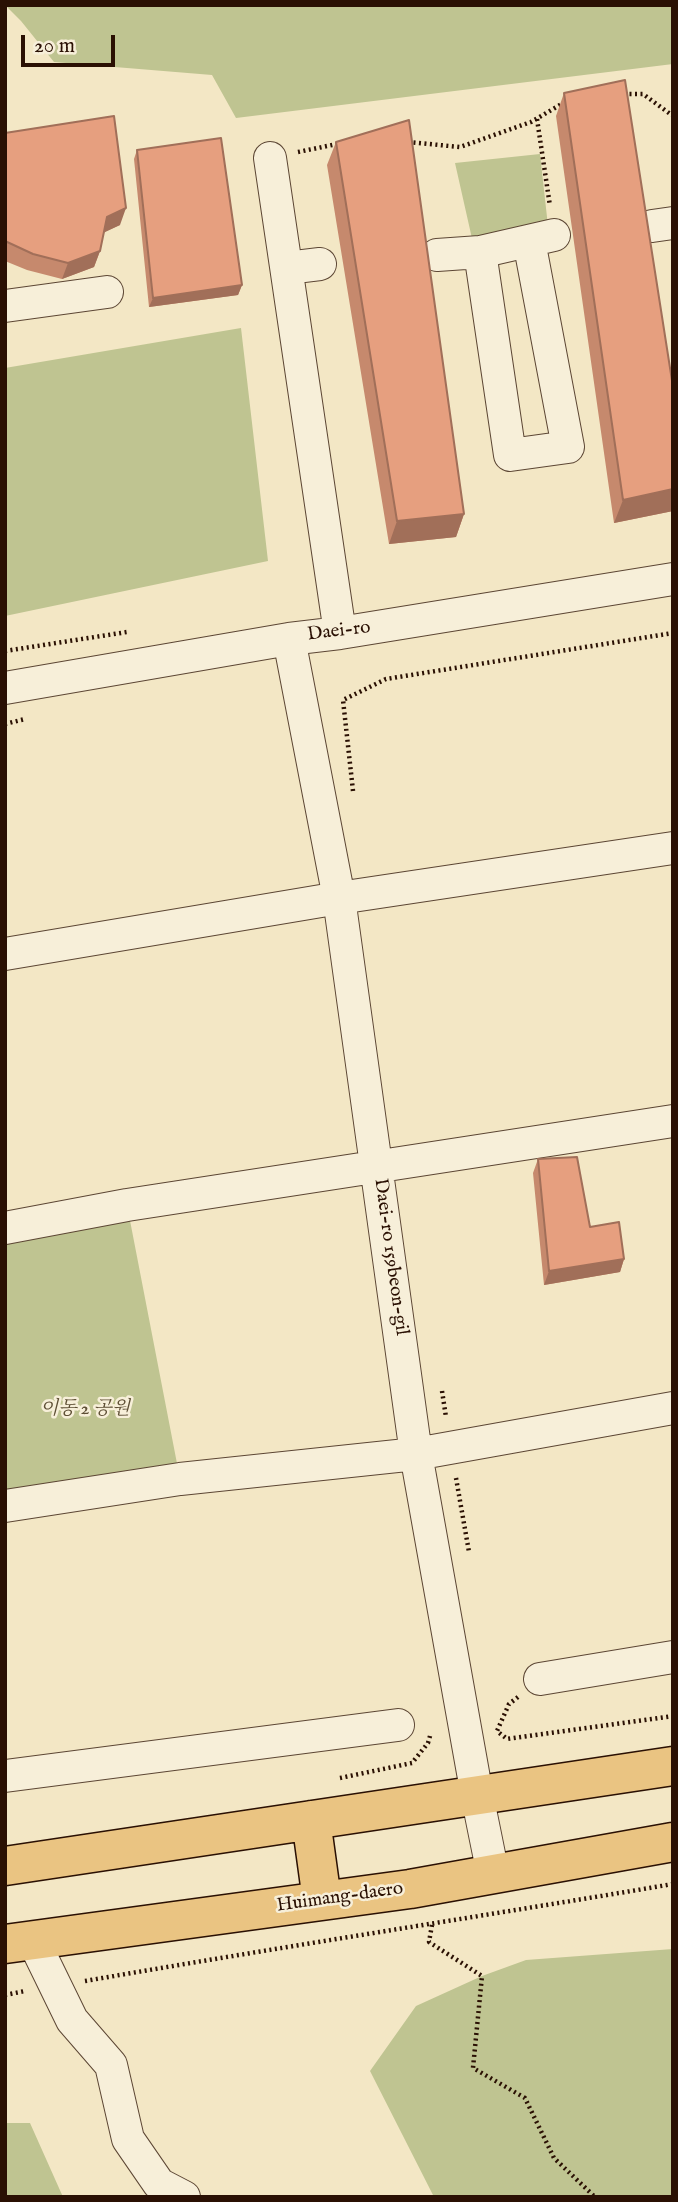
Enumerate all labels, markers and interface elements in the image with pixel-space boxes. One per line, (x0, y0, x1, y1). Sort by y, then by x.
scale bar (24, 21, 119, 65)
text: 20 m (34, 33, 75, 60)
street label: Daei-ro (306, 617, 372, 647)
street label: Daei-ro 159beon-gil (368, 1177, 412, 1337)
park label: 이동 2 공원 (40, 1399, 130, 1421)
street label: Huimang-daero (275, 1878, 405, 1918)

